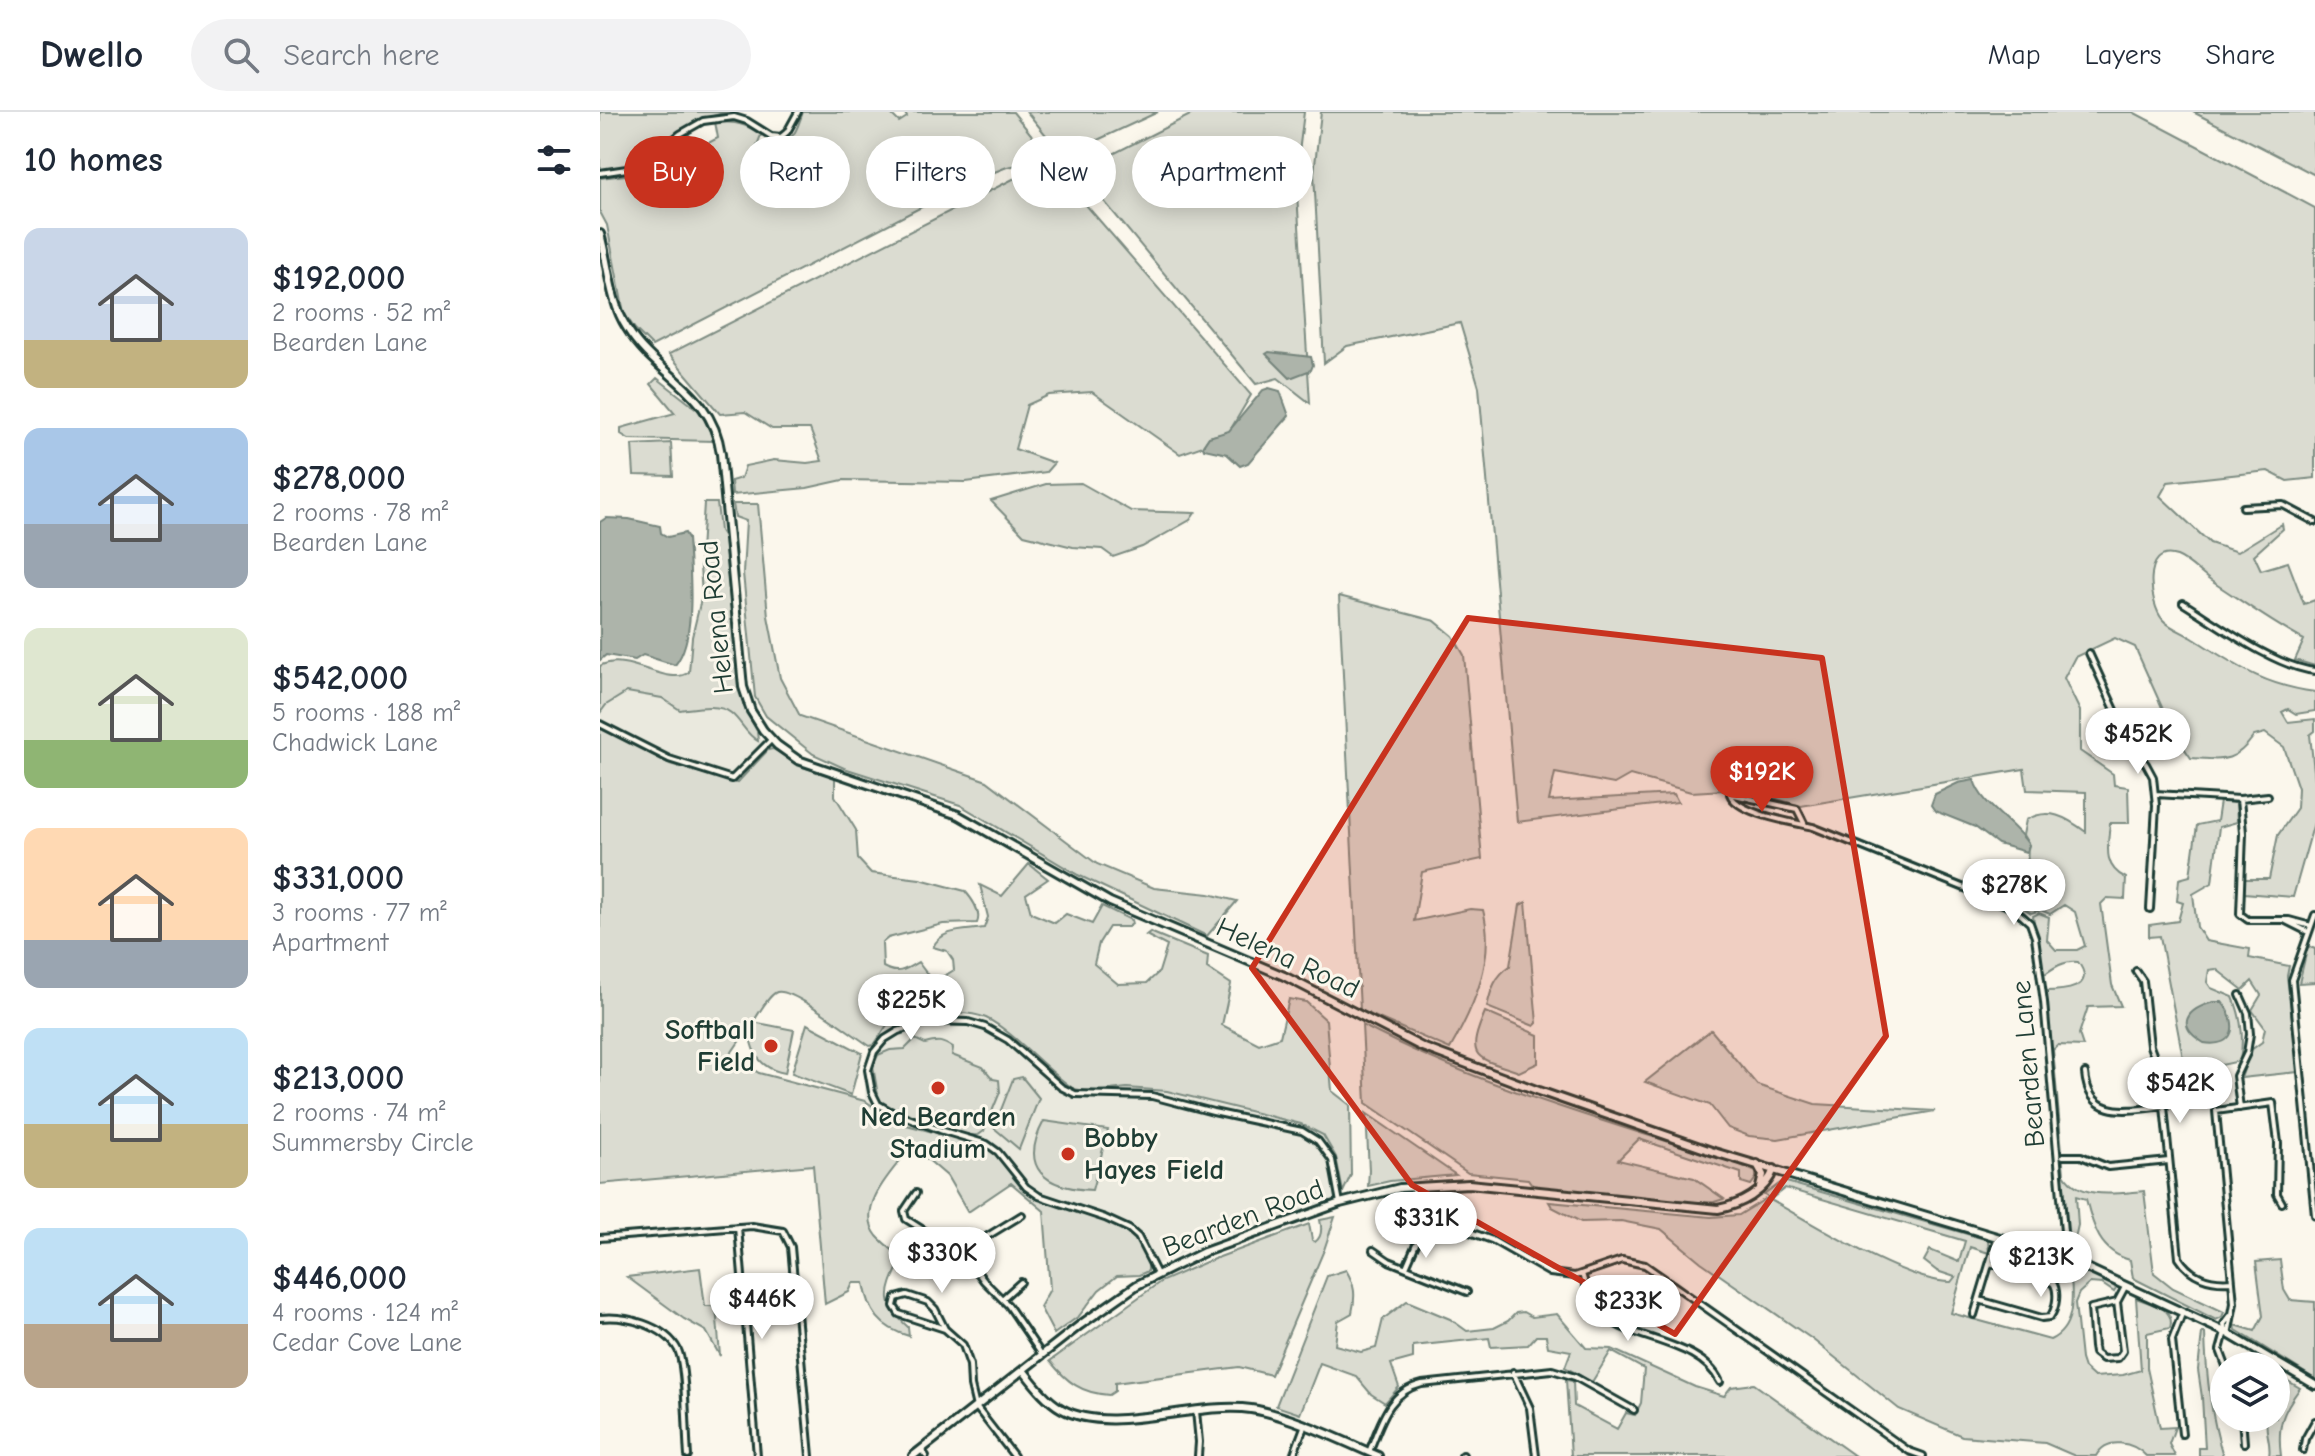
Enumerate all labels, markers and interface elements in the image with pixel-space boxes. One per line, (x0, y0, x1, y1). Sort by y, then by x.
search box (191, 19, 751, 91)
text: Dwello (40, 33, 143, 77)
icon: search (219, 33, 263, 77)
text: Search here (283, 38, 440, 73)
text: Map (1988, 39, 2041, 71)
text: Layers (2085, 39, 2161, 71)
text: Share (2205, 39, 2275, 71)
chip: Buy (624, 136, 724, 208)
chip: Rent (740, 136, 850, 208)
chip: Filters (866, 136, 995, 208)
chip: New (1011, 136, 1116, 208)
chip: Apartment (1132, 136, 1313, 208)
icon: filters (532, 138, 576, 182)
text: 10 homes (24, 140, 163, 180)
text: $192,000 (272, 258, 405, 298)
icon: home (88, 260, 184, 356)
text: 2 rooms · 52 m² (272, 298, 450, 328)
text: Bearden Lane (272, 328, 427, 358)
text: $278,000 (272, 458, 406, 498)
icon: home (88, 460, 184, 556)
text: 2 rooms · 78 m² (272, 498, 448, 528)
text: Bearden Lane (272, 528, 427, 558)
street label: Helena Road (692, 539, 740, 695)
text: $542,000 (272, 658, 408, 698)
icon: home (88, 660, 184, 756)
text: 5 rooms · 188 m² (272, 698, 460, 728)
pin: $452K (2082, 708, 2194, 776)
text: $452K (2103, 719, 2173, 749)
text: Chadwick Lane (272, 728, 438, 758)
pin: $192K (1706, 746, 1818, 814)
text: $192K (1728, 757, 1796, 787)
text: $331,000 (272, 858, 404, 898)
pin: $278K (1958, 859, 2070, 927)
icon: home (88, 860, 184, 956)
text: $278K (1980, 870, 2048, 900)
text: 3 rooms · 77 m² (272, 898, 447, 928)
street label: Helena Road (1211, 911, 1365, 1005)
text: Apartment (272, 928, 388, 958)
pin: $225K (855, 974, 967, 1042)
street label: Bearden Lane (2005, 979, 2051, 1149)
text: $225K (876, 985, 946, 1015)
place label: Softball Field (665, 1014, 755, 1078)
marker: Softball Field (762, 1037, 780, 1055)
pin: $542K (2124, 1057, 2236, 1125)
text: $213,000 (272, 1058, 404, 1098)
icon: home (88, 1060, 184, 1156)
text: $542K (2145, 1068, 2215, 1098)
marker: Ned Bearden Stadium (929, 1079, 947, 1097)
text: 2 rooms · 74 m² (272, 1098, 445, 1128)
place label: Ned Bearden Stadium (860, 1101, 1016, 1165)
place label: Bobby Hayes Field (1084, 1122, 1224, 1186)
text: Summersby Circle (272, 1128, 474, 1158)
marker: Bobby Hayes Field (1059, 1145, 1077, 1163)
street label: Bearden Road (1158, 1173, 1328, 1263)
pin: $331K (1370, 1192, 1482, 1260)
text: $331K (1393, 1203, 1459, 1233)
pin: $330K (886, 1227, 998, 1295)
pin: $213K (1985, 1231, 2097, 1299)
text: $330K (907, 1238, 977, 1268)
text: $213K (2008, 1242, 2074, 1272)
text: $446,000 (272, 1258, 407, 1298)
icon: home (88, 1260, 184, 1356)
pin: $446K (706, 1273, 818, 1341)
pin: $233K (1572, 1275, 1684, 1343)
text: $446K (728, 1284, 796, 1314)
text: $233K (1594, 1286, 1662, 1316)
text: 4 rooms · 124 m² (272, 1298, 458, 1328)
text: Cedar Cove Lane (272, 1328, 462, 1358)
map controls (2210, 1352, 2290, 1432)
button: layers (2210, 1352, 2290, 1432)

